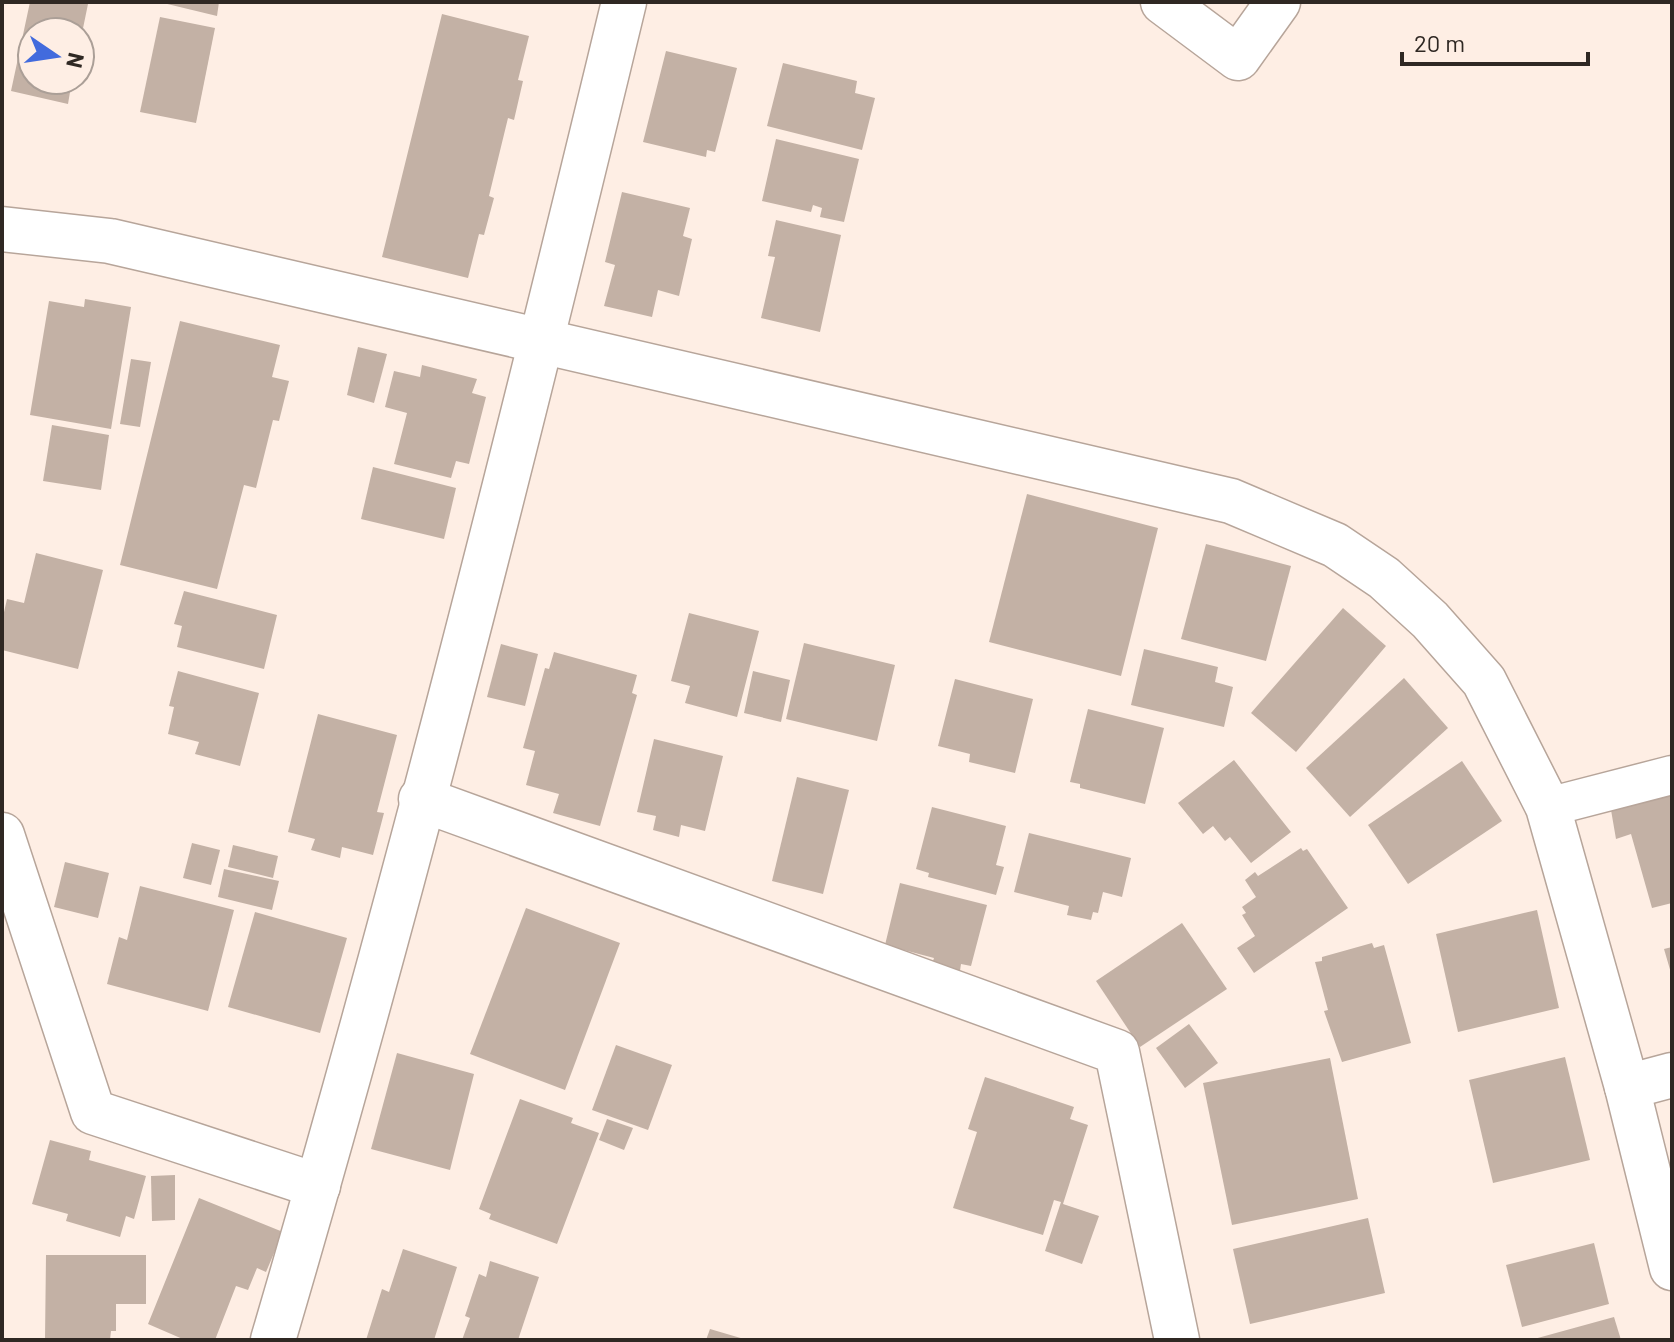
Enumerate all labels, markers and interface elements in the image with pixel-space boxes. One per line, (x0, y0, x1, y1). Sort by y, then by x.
north arrow (16, 16, 96, 96)
scale bar (1402, 16, 1588, 66)
text: 20 m (1414, 28, 1465, 57)
text: N (62, 51, 91, 71)

